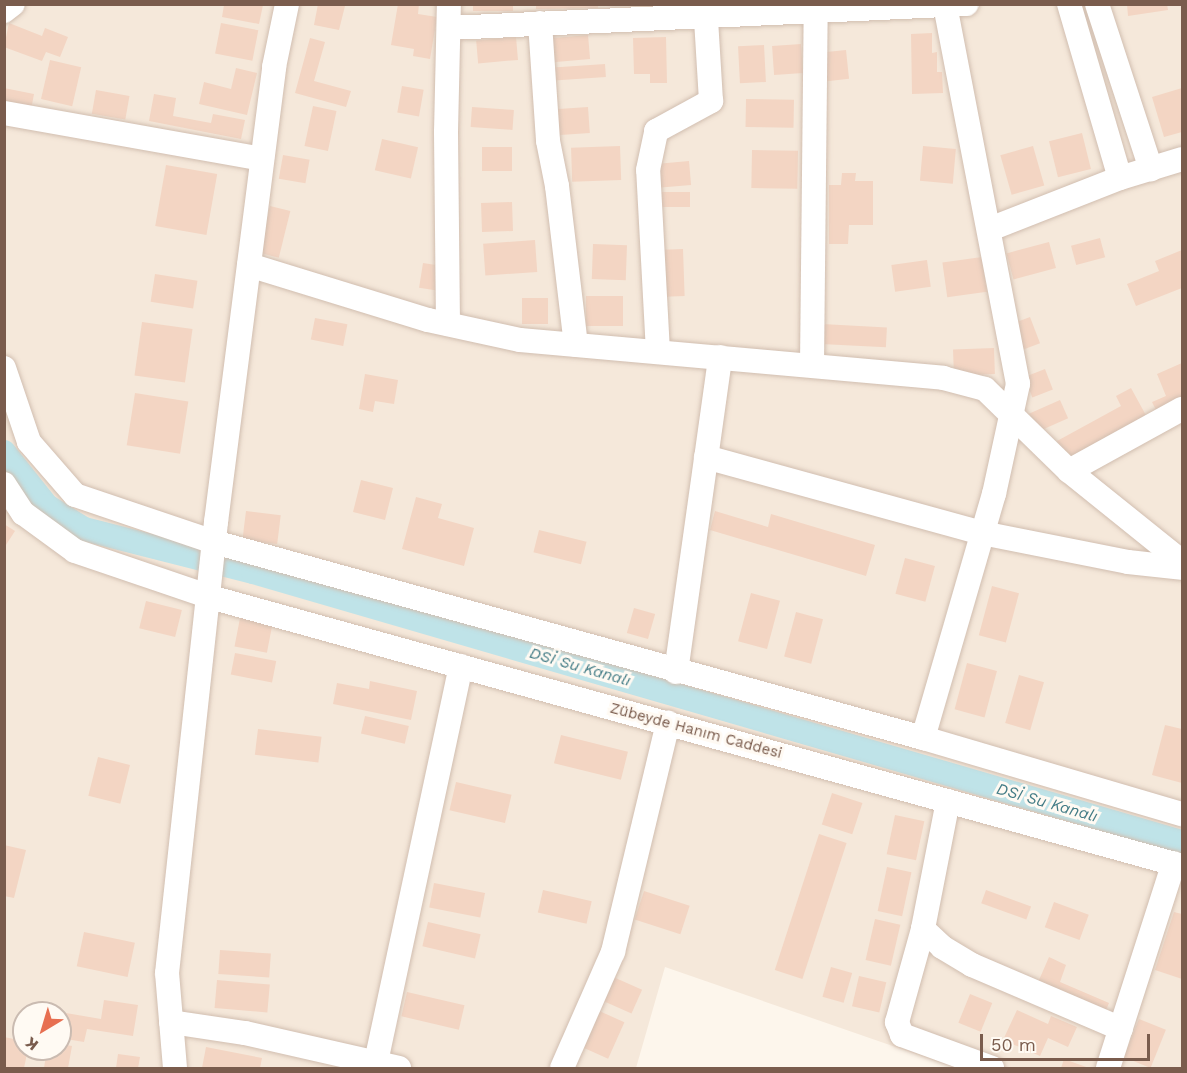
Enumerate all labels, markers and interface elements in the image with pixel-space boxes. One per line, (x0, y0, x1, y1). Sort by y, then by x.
water label: DSİ Su Kanalı (527, 643, 633, 691)
street label: Zübeyde Hanım Caddesi (608, 699, 784, 763)
water label: DSİ Su Kanalı (994, 779, 1100, 827)
north arrow (12, 1001, 72, 1061)
scale bar (983, 1022, 1152, 1060)
text: K (22, 1033, 42, 1055)
text: 50 m (991, 1034, 1036, 1055)

